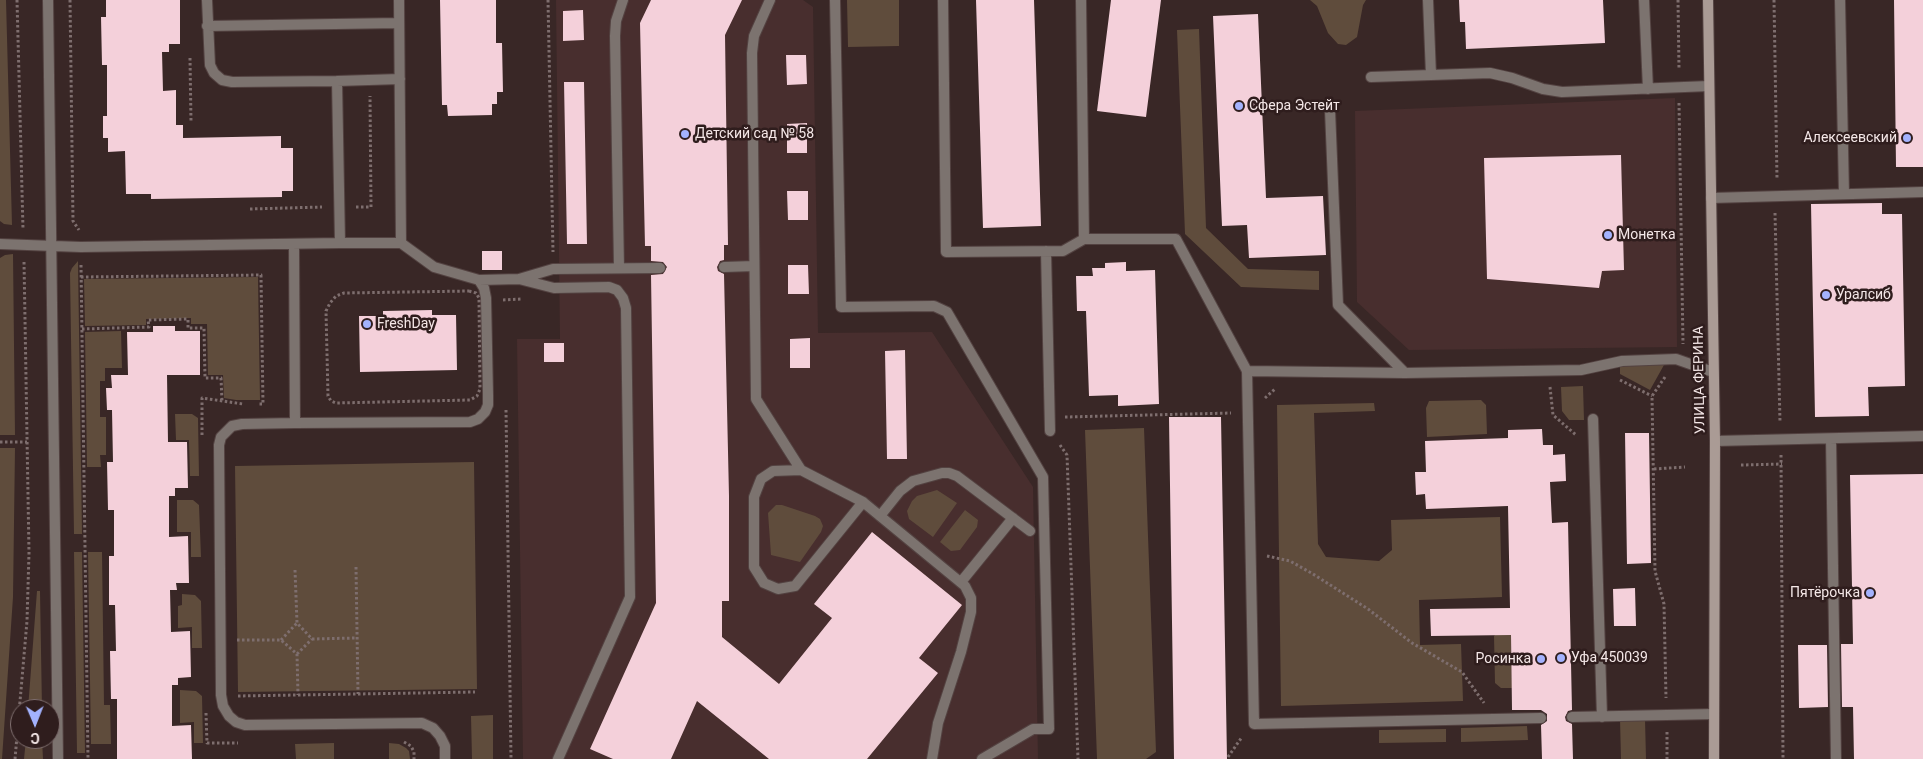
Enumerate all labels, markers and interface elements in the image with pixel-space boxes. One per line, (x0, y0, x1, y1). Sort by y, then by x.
place label: Сфера Эстейт (1249, 98, 1340, 114)
marker: Сфера Эстейт (1233, 100, 1245, 112)
place label: Детский сад № 58 (695, 126, 814, 142)
marker: Детский сад № 58 (679, 128, 691, 140)
place label: Алексеевский (1804, 130, 1897, 146)
marker: Алексеевский (1901, 132, 1913, 144)
place label: Монетка (1618, 227, 1676, 243)
marker: Монетка (1602, 229, 1614, 241)
place label: Уралсиб (1836, 287, 1891, 303)
marker: Уралсиб (1820, 289, 1832, 301)
place label: FreshDay (377, 316, 435, 332)
marker: FreshDay (361, 318, 373, 330)
street label: УЛИЦА ФЕРИНА (1691, 326, 1709, 434)
place label: Пятёрочка (1790, 585, 1860, 601)
marker: Пятёрочка (1864, 587, 1876, 599)
place label: Уфа 450039 (1571, 650, 1648, 666)
place label: Росинка (1476, 651, 1531, 667)
marker: Уфа 450039 (1555, 652, 1567, 664)
marker: Росинка (1535, 653, 1547, 665)
north arrow (10, 699, 60, 749)
text: С (31, 730, 40, 746)

